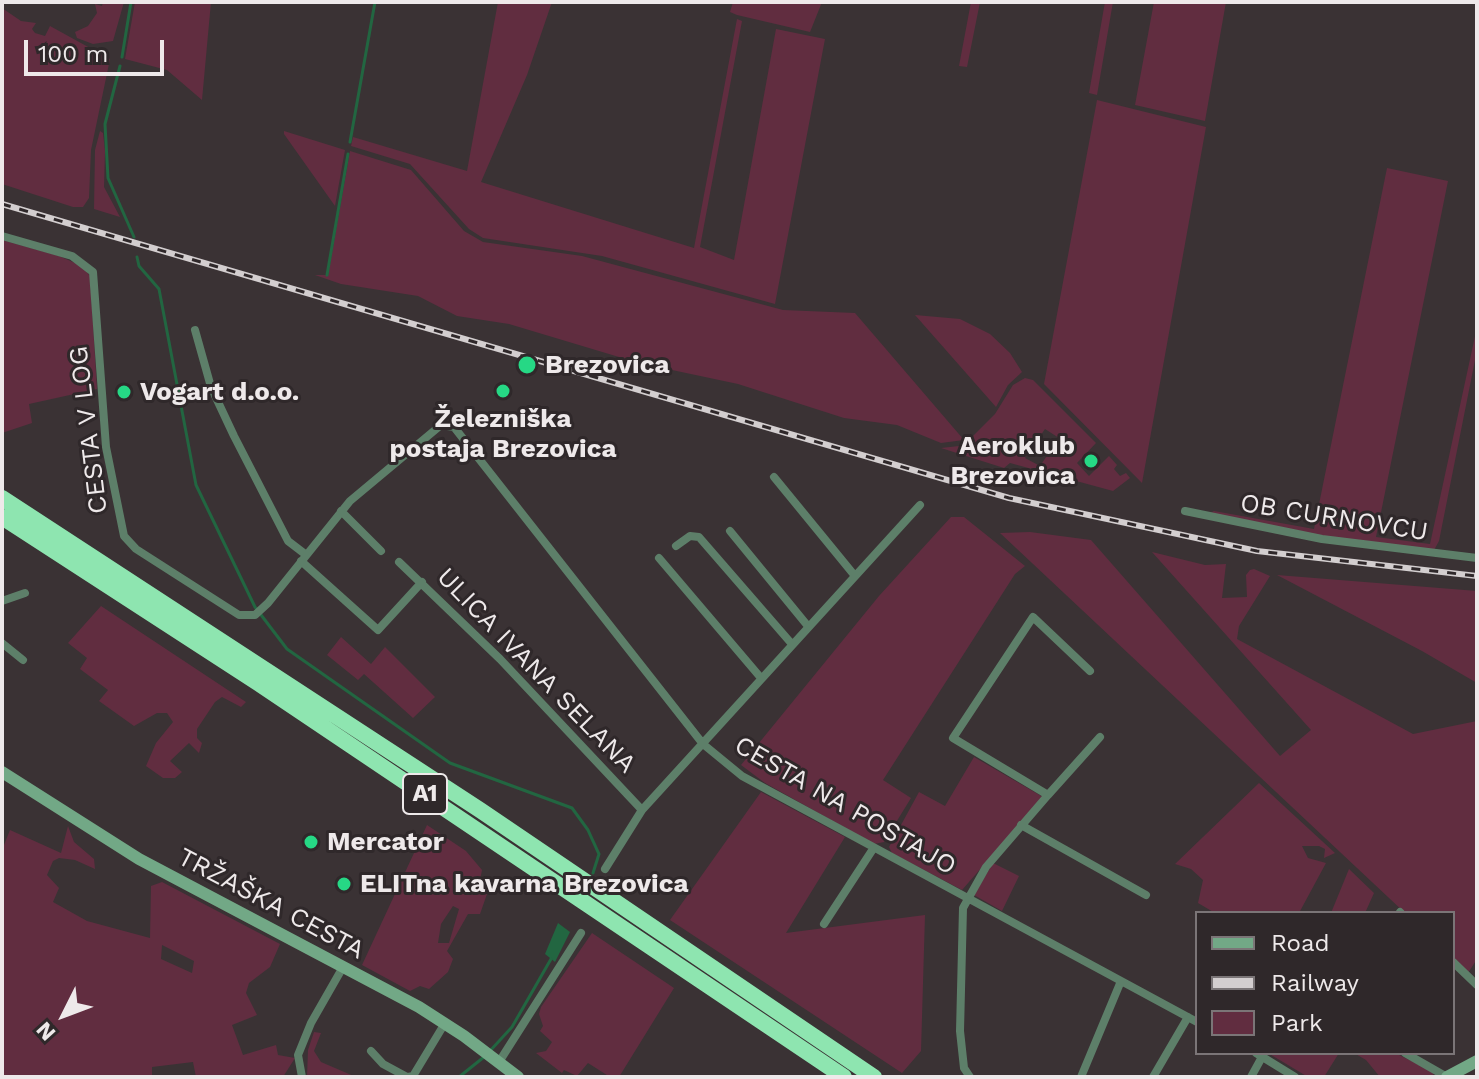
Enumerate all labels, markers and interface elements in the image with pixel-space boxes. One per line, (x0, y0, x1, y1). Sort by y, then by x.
scale bar (28, 24, 168, 74)
text: 100 m (38, 40, 108, 68)
street label: CESTA V LOG (63, 344, 115, 516)
place label: Brezovica (545, 349, 669, 381)
marker: Brezovica (516, 354, 538, 376)
place label: Vogart d.o.o. (140, 376, 299, 408)
marker: Železniška postaja Brezovica (494, 382, 512, 400)
marker: Vogart d.o.o. (115, 383, 133, 401)
place label: Železniška postaja Brezovica (390, 403, 616, 464)
place label: Aeroklub Brezovica (951, 430, 1075, 492)
marker: Aeroklub Brezovica (1082, 452, 1100, 470)
street label: OB CURNOVCU (1238, 488, 1430, 548)
street label: ULICA IVANA SELANA (430, 562, 642, 780)
street label: CESTA NA POSTAJO (729, 730, 961, 882)
road number: A1 (403, 774, 447, 814)
place label: Mercator (327, 826, 444, 858)
marker: Mercator (302, 833, 320, 851)
street label: TRŽAŠKA CESTA (172, 842, 370, 966)
place label: ELITna kavarna Brezovica (360, 868, 688, 900)
marker: ELITna kavarna Brezovica (335, 875, 353, 893)
legend (1195, 911, 1455, 1055)
text: Road (1271, 929, 1330, 957)
text: Railway (1271, 969, 1359, 997)
north arrow (24, 975, 104, 1055)
text: Park (1271, 1009, 1323, 1037)
text: N (31, 1017, 61, 1046)

